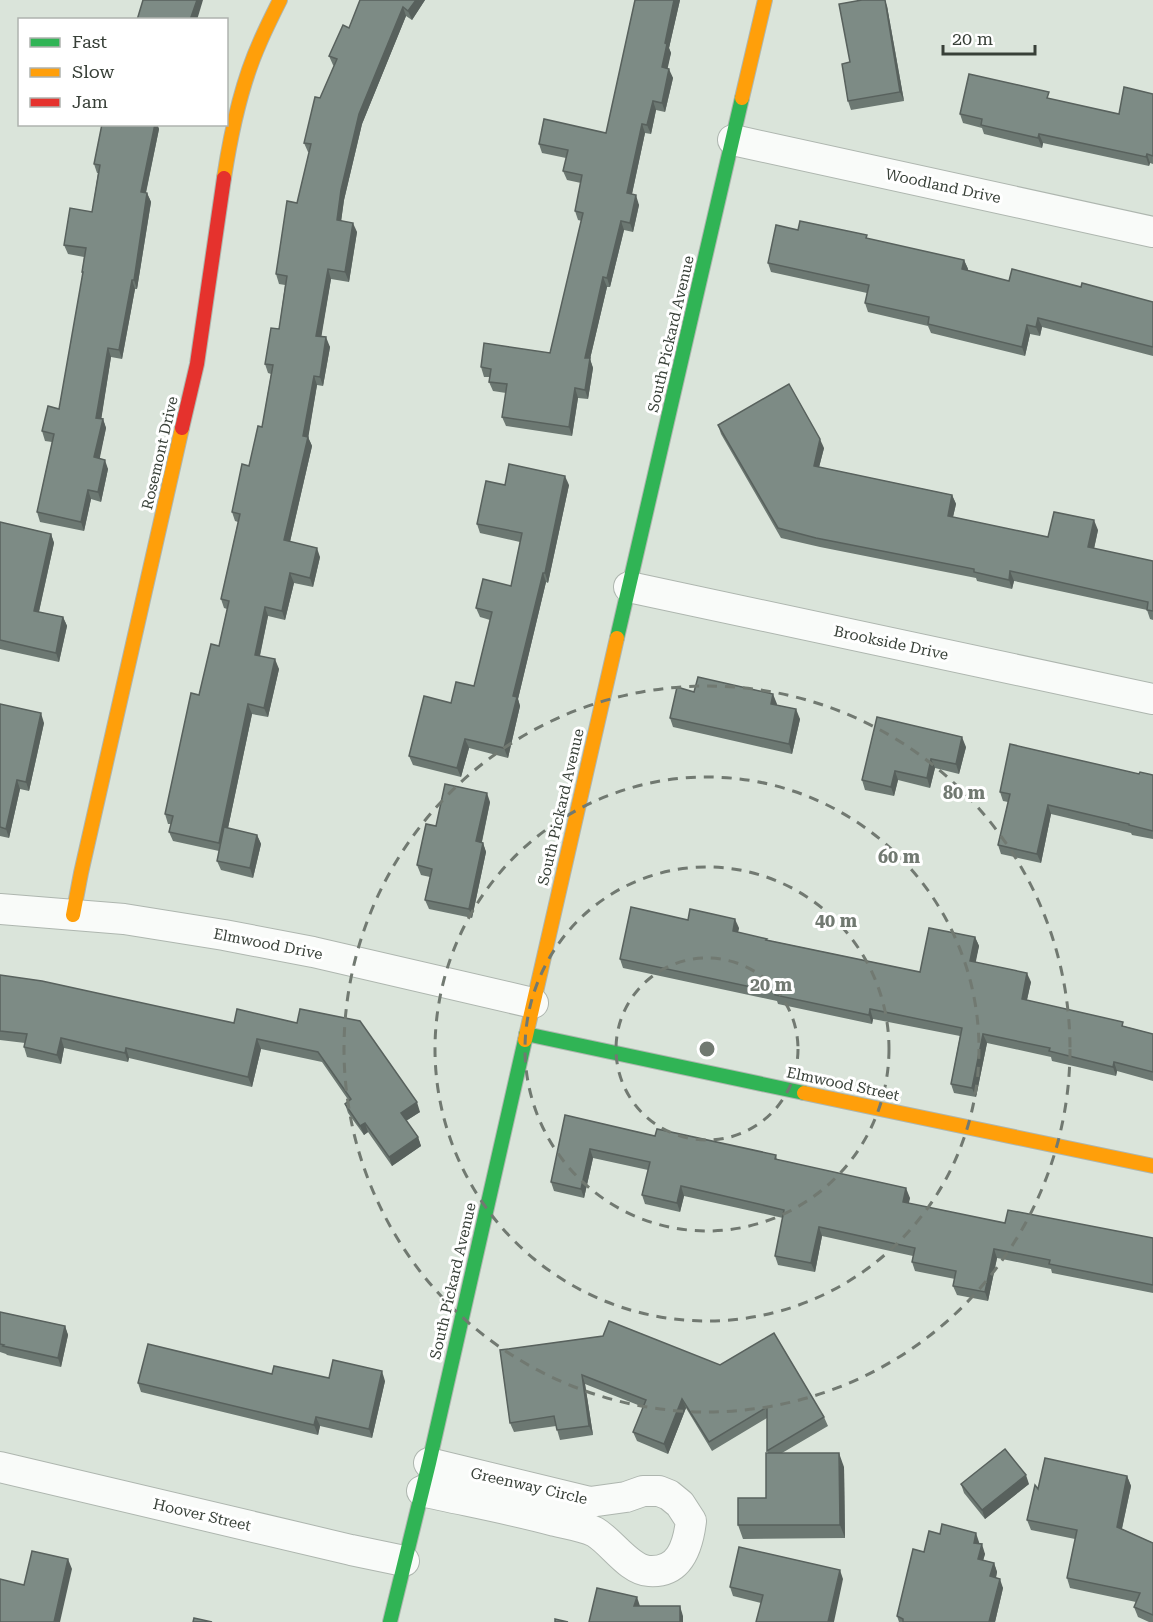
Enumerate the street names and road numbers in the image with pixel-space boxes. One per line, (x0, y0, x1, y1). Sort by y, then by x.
street label: Woodland Drive (884, 165, 1002, 207)
street label: South Pickard Avenue (644, 254, 698, 414)
street label: Rosemont Drive (138, 395, 182, 511)
street label: Brookside Drive (832, 622, 950, 664)
street label: South Pickard Avenue (534, 727, 588, 887)
street label: Elmwood Drive (212, 925, 324, 963)
street label: Elmwood Street (785, 1063, 901, 1105)
street label: South Pickard Avenue (426, 1201, 480, 1361)
street label: Greenway Circle (469, 1464, 589, 1508)
street label: Hoover Street (151, 1495, 253, 1535)

